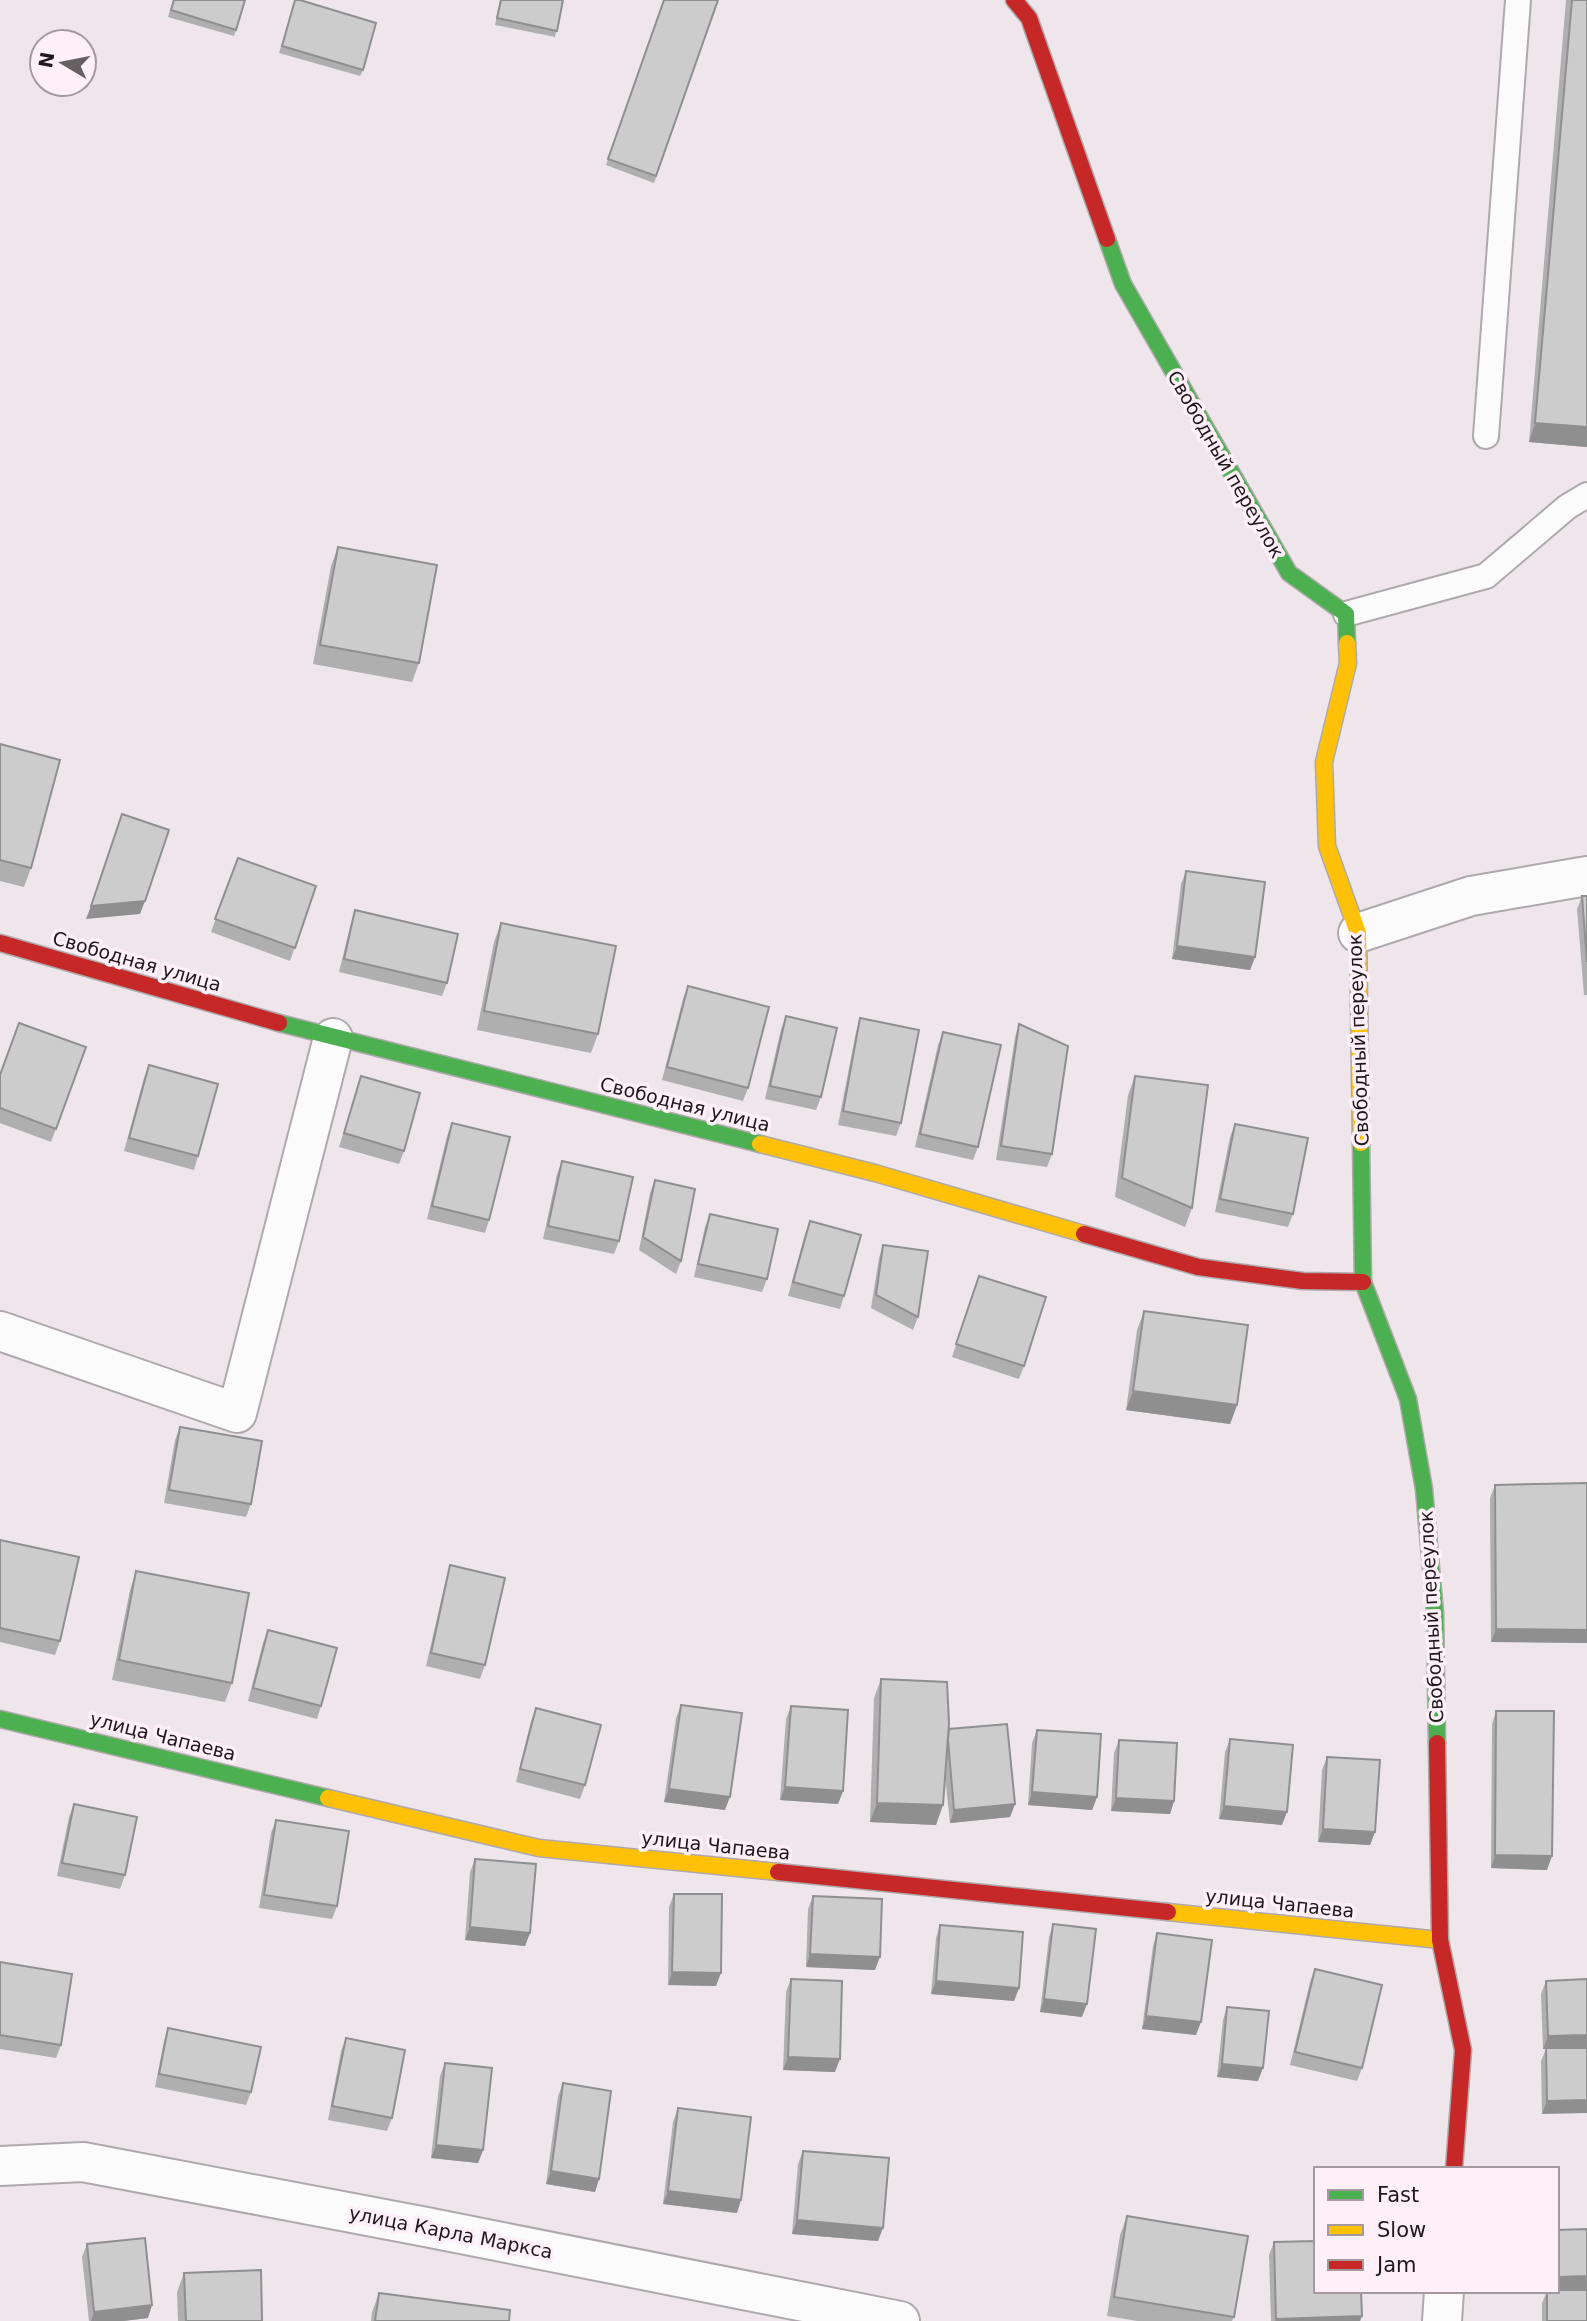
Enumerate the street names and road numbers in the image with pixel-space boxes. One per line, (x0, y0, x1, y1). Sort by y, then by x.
street label: Свободный переулок (1163, 366, 1289, 562)
street label: Свободная улица (50, 926, 224, 996)
street label: Свободный переулок (1343, 933, 1373, 1147)
street label: Свободная улица (598, 1072, 772, 1136)
street label: Свободный переулок (1414, 1510, 1448, 1724)
street label: улица Чапаева (88, 1707, 238, 1765)
street label: улица Чапаева (640, 1826, 792, 1864)
street label: улица Чапаева (1204, 1884, 1356, 1922)
street label: улица Карла Маркса (347, 2201, 555, 2263)

